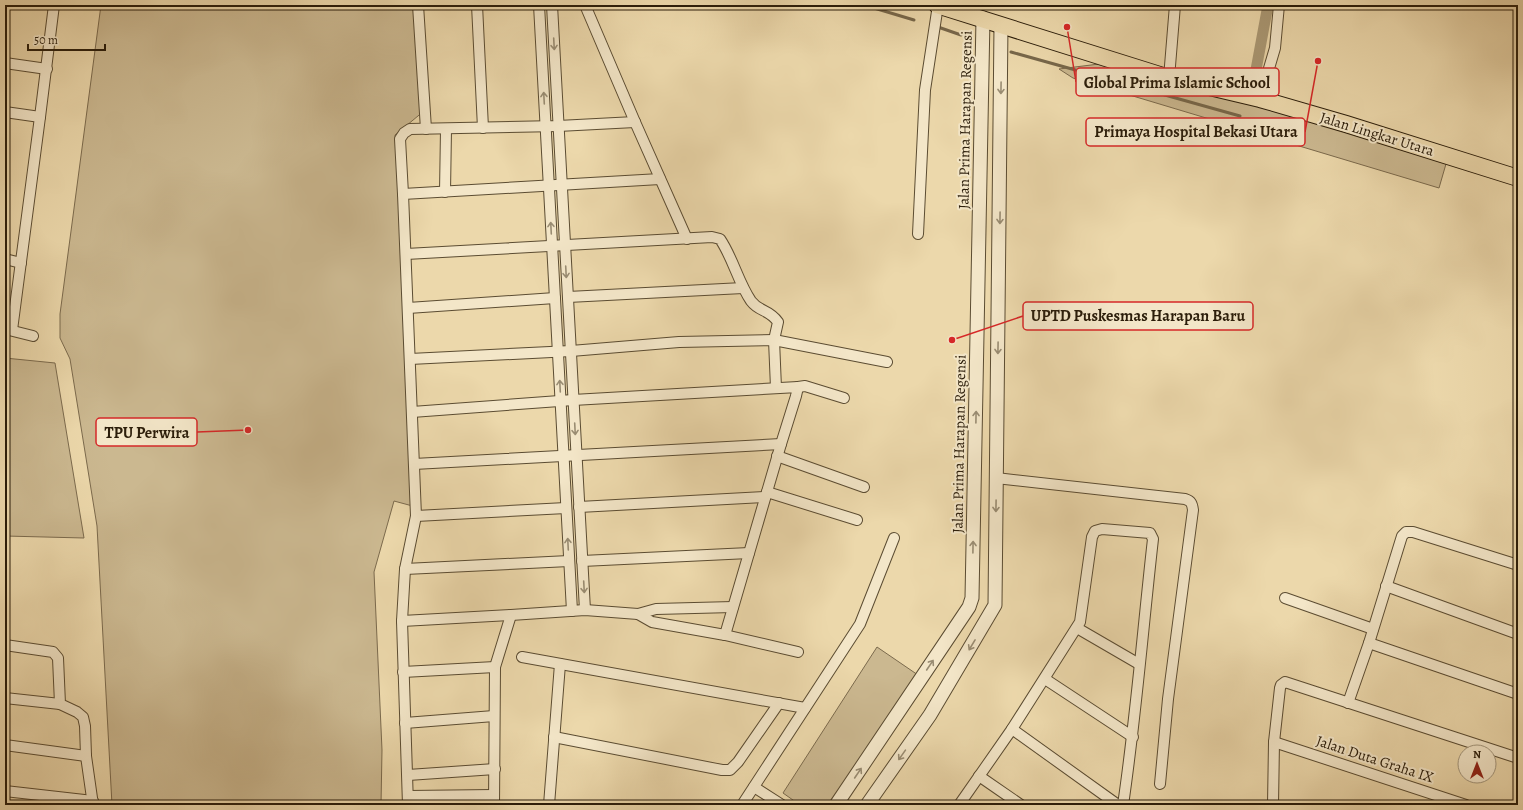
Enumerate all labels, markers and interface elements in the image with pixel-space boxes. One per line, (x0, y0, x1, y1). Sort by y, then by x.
scale bar (28, 26, 105, 52)
street label: Jalan Prima Harapan Regensi (953, 31, 977, 209)
text: 50 m (34, 32, 58, 48)
one-way arrow (550, 37, 558, 50)
callout: Global Prima Islamic School (1076, 68, 1279, 96)
text: Global Prima Islamic School (1084, 72, 1271, 94)
one-way arrow (997, 81, 1005, 94)
one-way arrow (541, 92, 548, 105)
street label: Jalan Lingkar Utara (1317, 107, 1437, 161)
callout: Primaya Hospital Bekasi Utara (1086, 118, 1305, 146)
text: Primaya Hospital Bekasi Utara (1094, 121, 1298, 143)
one-way arrow (996, 211, 1004, 224)
one-way arrow (548, 222, 555, 235)
one-way arrow (563, 265, 570, 278)
callout: UPTD Puskesmas Harapan Baru (1023, 302, 1253, 330)
text: UPTD Puskesmas Harapan Baru (1031, 305, 1245, 327)
one-way arrow (994, 341, 1002, 354)
street label: Jalan Prima Harapan Regensi (947, 355, 971, 533)
one-way arrow (556, 380, 563, 393)
one-way arrow (972, 411, 980, 424)
callout: TPU Perwira (96, 418, 197, 446)
text: TPU Perwira (104, 422, 190, 444)
one-way arrow (571, 422, 579, 435)
one-way arrow (992, 499, 1000, 512)
one-way arrow (564, 538, 572, 551)
one-way arrow (969, 541, 977, 554)
one-way arrow (580, 580, 587, 593)
one-way arrow (967, 639, 975, 651)
one-way arrow (926, 659, 934, 670)
street label: Jalan Duta Graha IX (1314, 731, 1436, 787)
north arrow (1457, 744, 1497, 784)
text: N (1473, 747, 1481, 762)
one-way arrow (898, 749, 906, 760)
one-way arrow (854, 767, 862, 778)

